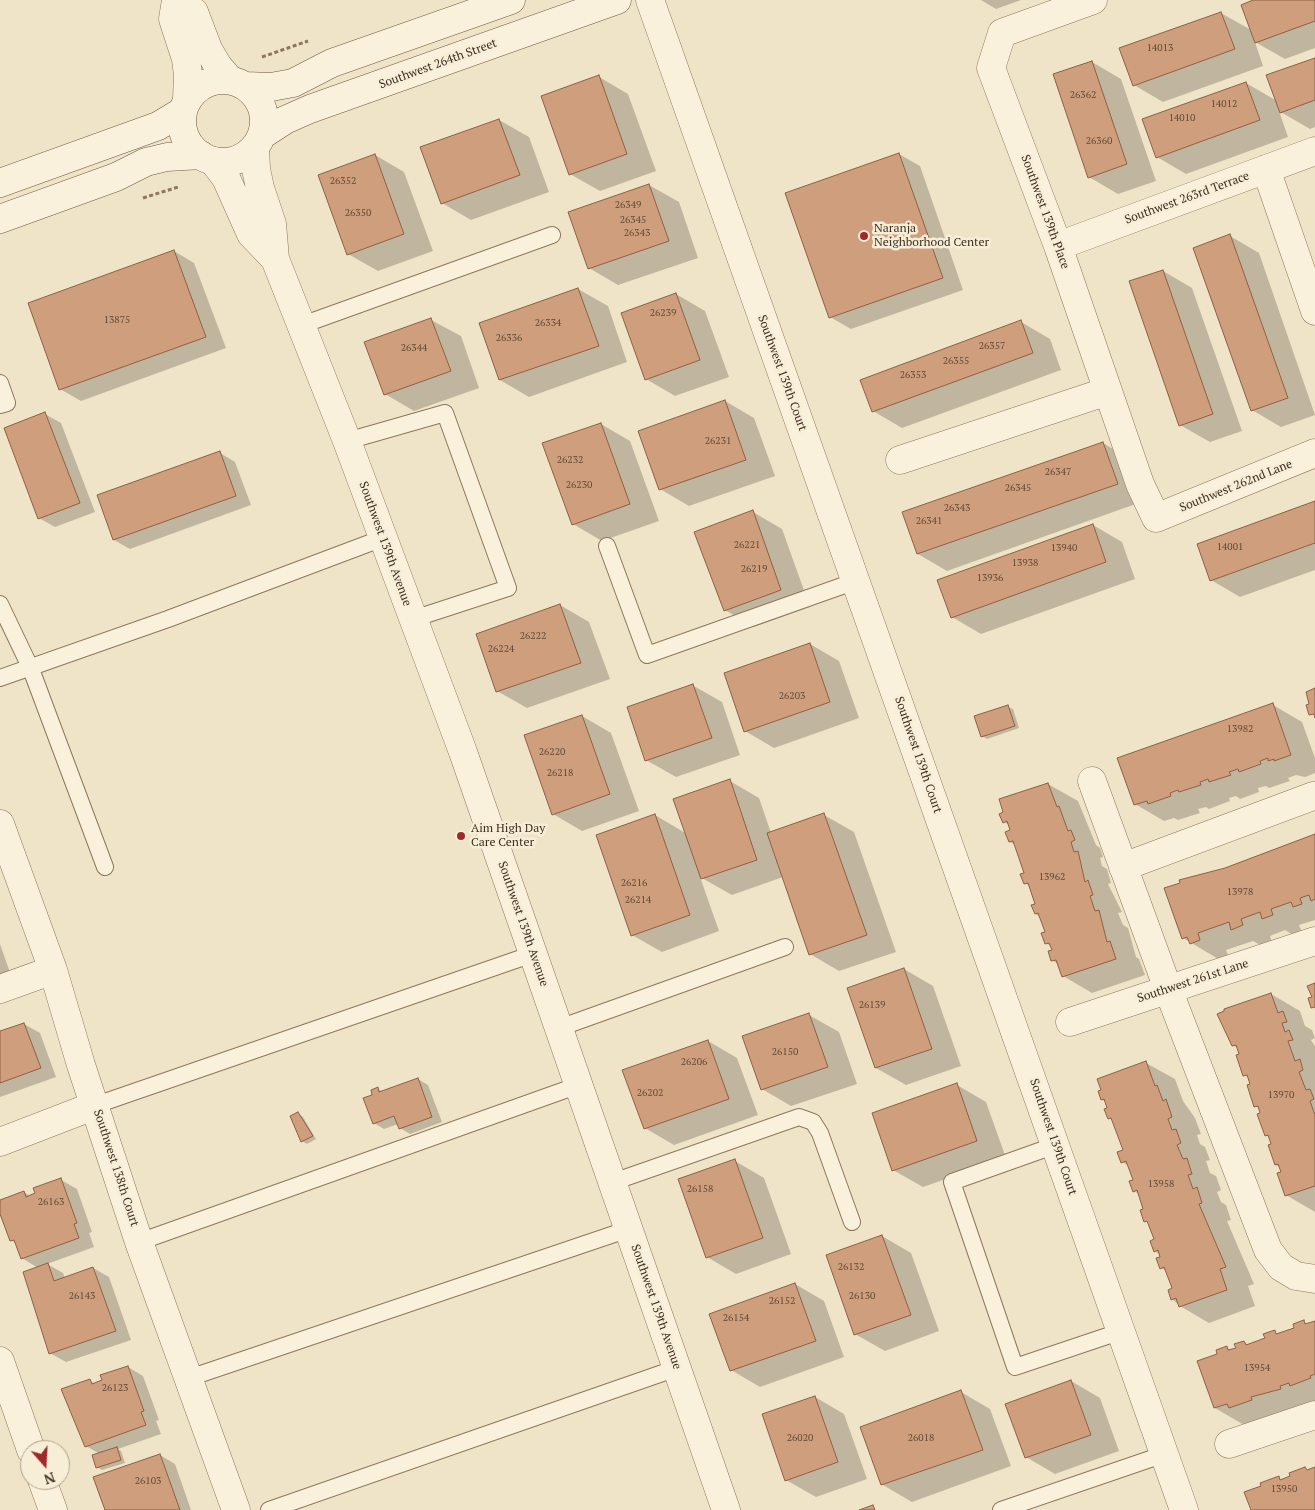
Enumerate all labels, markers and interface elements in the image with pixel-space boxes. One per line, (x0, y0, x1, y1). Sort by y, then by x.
street label: Southwest 264th Street (377, 36, 499, 92)
house number: 14013 (1147, 42, 1173, 54)
house number: 26362 (1070, 89, 1096, 101)
house number: 14012 (1211, 98, 1237, 110)
house number: 14010 (1169, 112, 1195, 124)
house number: 26360 (1086, 135, 1112, 147)
street label: Southwest 139th Place (1018, 153, 1072, 271)
street label: Southwest 263rd Terrace (1123, 169, 1251, 227)
house number: 26352 (330, 175, 356, 187)
house number: 26349 (615, 199, 641, 211)
house number: 26350 (345, 207, 371, 219)
house number: 26345 (620, 214, 646, 226)
place label: Naranja Neighborhood Center (874, 222, 989, 250)
house number: 26343 (624, 227, 650, 239)
marker: Naranja Neighborhood Center (858, 230, 870, 242)
house number: 26239 (650, 307, 676, 319)
street label: Southwest 139th Court (754, 313, 810, 433)
house number: 13875 (104, 314, 130, 326)
house number: 26334 (535, 317, 561, 329)
house number: 26336 (496, 332, 522, 344)
house number: 26357 (979, 340, 1005, 352)
house number: 26344 (401, 342, 427, 354)
house number: 26355 (943, 355, 969, 367)
house number: 26353 (900, 369, 926, 381)
house number: 26231 (705, 435, 731, 447)
house number: 26232 (557, 454, 583, 466)
street label: Southwest 262nd Lane (1178, 457, 1294, 515)
house number: 26347 (1045, 466, 1071, 478)
house number: 26230 (566, 479, 592, 491)
street label: Southwest 139th Avenue (356, 480, 414, 608)
house number: 26345 (1005, 482, 1031, 494)
house number: 26343 (944, 502, 970, 514)
house number: 26341 (916, 515, 942, 527)
house number: 26221 (734, 539, 760, 551)
house number: 14001 (1217, 541, 1243, 553)
house number: 13940 (1051, 542, 1077, 554)
house number: 13938 (1012, 557, 1038, 569)
house number: 26219 (741, 563, 767, 575)
house number: 13936 (977, 572, 1003, 584)
house number: 26222 (520, 630, 546, 642)
house number: 26224 (488, 643, 514, 655)
house number: 26203 (779, 690, 805, 702)
street label: Southwest 139th Court (891, 695, 945, 815)
house number: 13982 (1227, 723, 1253, 735)
house number: 26220 (539, 746, 565, 758)
house number: 26218 (547, 767, 573, 779)
place label: Aim High Day Care Center (471, 822, 545, 850)
marker: Aim High Day Care Center (455, 830, 467, 842)
street label: Southwest 139th Avenue (495, 859, 551, 989)
house number: 13962 (1039, 871, 1065, 883)
house number: 26216 (621, 877, 647, 889)
house number: 13978 (1227, 886, 1253, 898)
house number: 26214 (625, 894, 651, 906)
street label: Southwest 261st Lane (1136, 956, 1250, 1006)
house number: 26139 (859, 999, 885, 1011)
house number: 26150 (772, 1046, 798, 1058)
house number: 26206 (681, 1056, 707, 1068)
street label: Southwest 139th Court (1026, 1077, 1080, 1197)
house number: 26202 (637, 1087, 663, 1099)
house number: 13970 (1268, 1089, 1294, 1101)
street label: Southwest 138th Court (90, 1108, 142, 1228)
house number: 13958 (1148, 1178, 1174, 1190)
house number: 26158 (687, 1183, 713, 1195)
house number: 26163 (38, 1196, 64, 1208)
street label: Southwest 139th Avenue (628, 1242, 684, 1372)
house number: 26132 (838, 1261, 864, 1273)
house number: 26143 (69, 1290, 95, 1302)
house number: 26130 (849, 1290, 875, 1302)
house number: 26152 (769, 1295, 795, 1307)
house number: 26154 (723, 1312, 749, 1324)
house number: 13954 (1244, 1362, 1270, 1374)
house number: 26123 (102, 1382, 128, 1394)
house number: 26020 (787, 1432, 813, 1444)
house number: 26018 (908, 1432, 934, 1444)
north arrow (20, 1440, 70, 1490)
text: N (42, 1468, 58, 1489)
house number: 26103 (135, 1475, 161, 1487)
house number: 13950 (1271, 1483, 1297, 1495)

